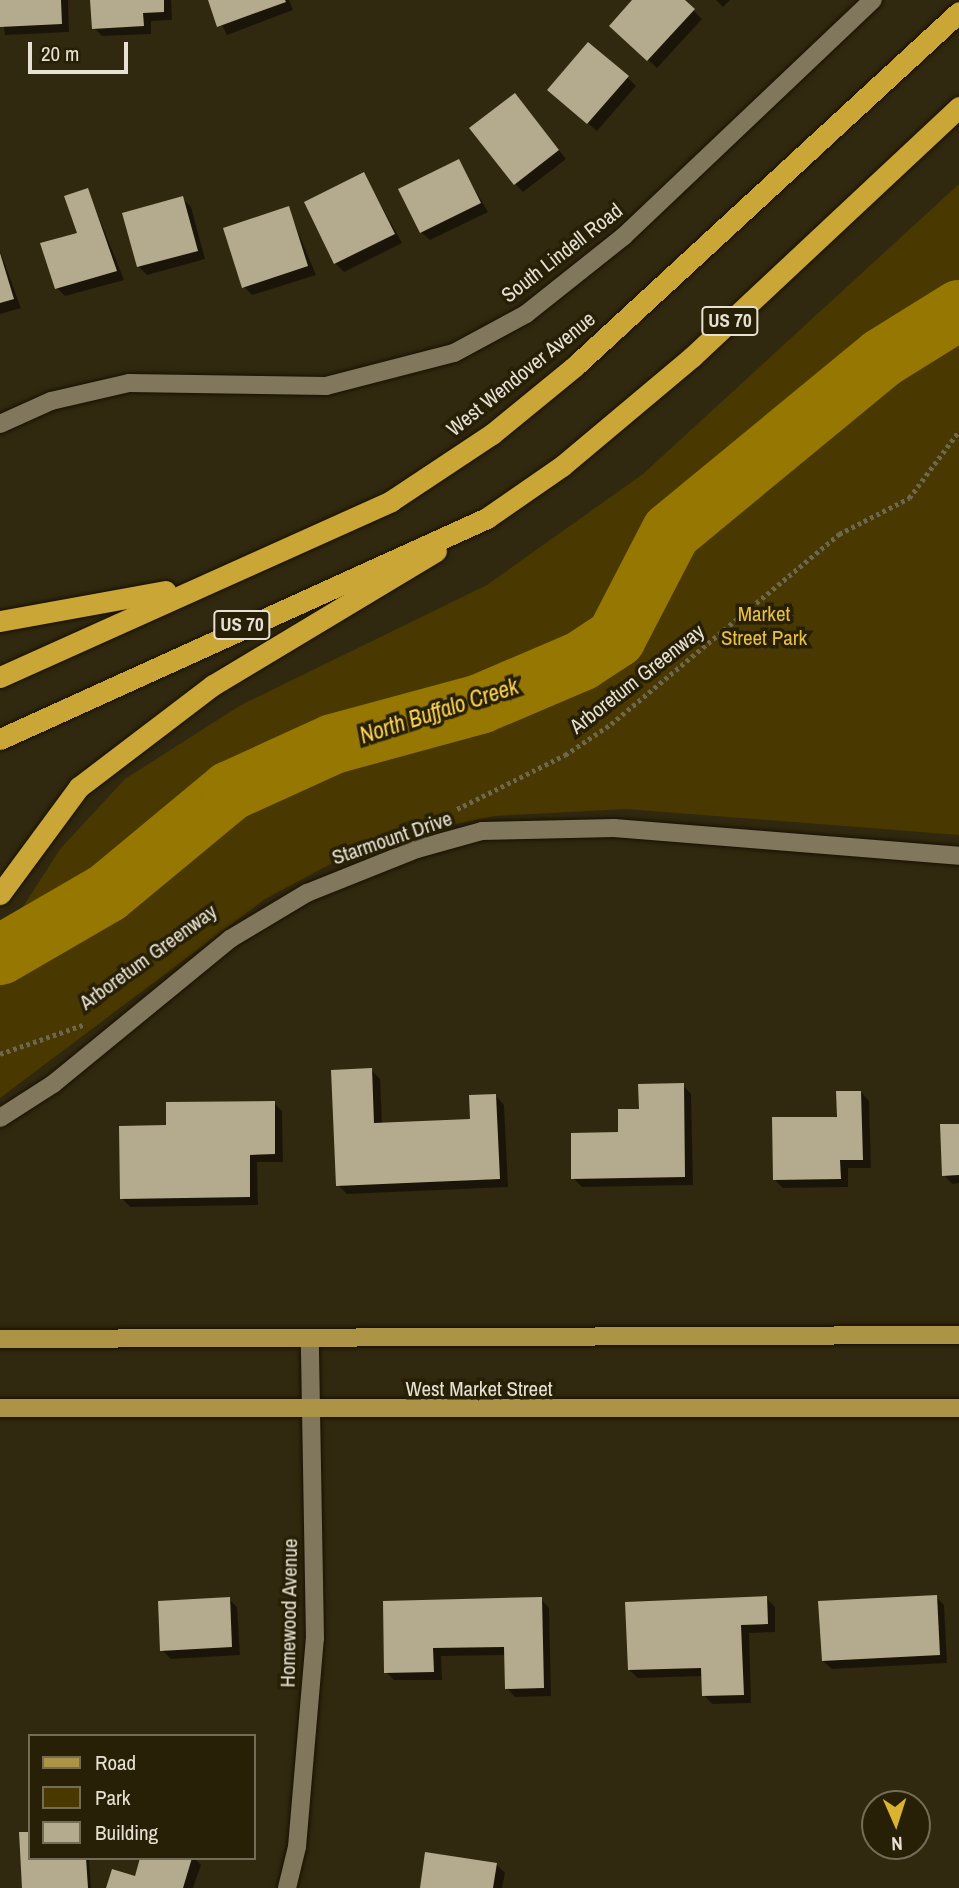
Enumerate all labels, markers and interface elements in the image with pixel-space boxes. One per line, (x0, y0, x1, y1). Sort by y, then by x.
scale bar (32, 28, 131, 72)
text: 20 m (41, 39, 79, 68)
street label: South Lindell Road (497, 198, 627, 308)
street label: West Wendover Avenue (441, 306, 601, 442)
road number: US 70 (700, 306, 760, 336)
park label: Market Street Park (721, 601, 807, 651)
road number: US 70 (212, 610, 272, 640)
street label: Arboretum Greenway (565, 619, 709, 739)
water label: North Buffalo Creek (356, 672, 522, 750)
street label: Starmount Drive (329, 806, 455, 870)
street label: Arboretum Greenway (74, 899, 222, 1015)
street label: West Market Street (405, 1376, 553, 1402)
street label: Homewood Avenue (275, 1538, 303, 1688)
legend (28, 1734, 256, 1860)
text: Road (95, 1748, 136, 1777)
text: Park (95, 1783, 130, 1812)
north arrow (861, 1790, 931, 1860)
text: Building (95, 1818, 158, 1847)
text: N (891, 1831, 903, 1857)

